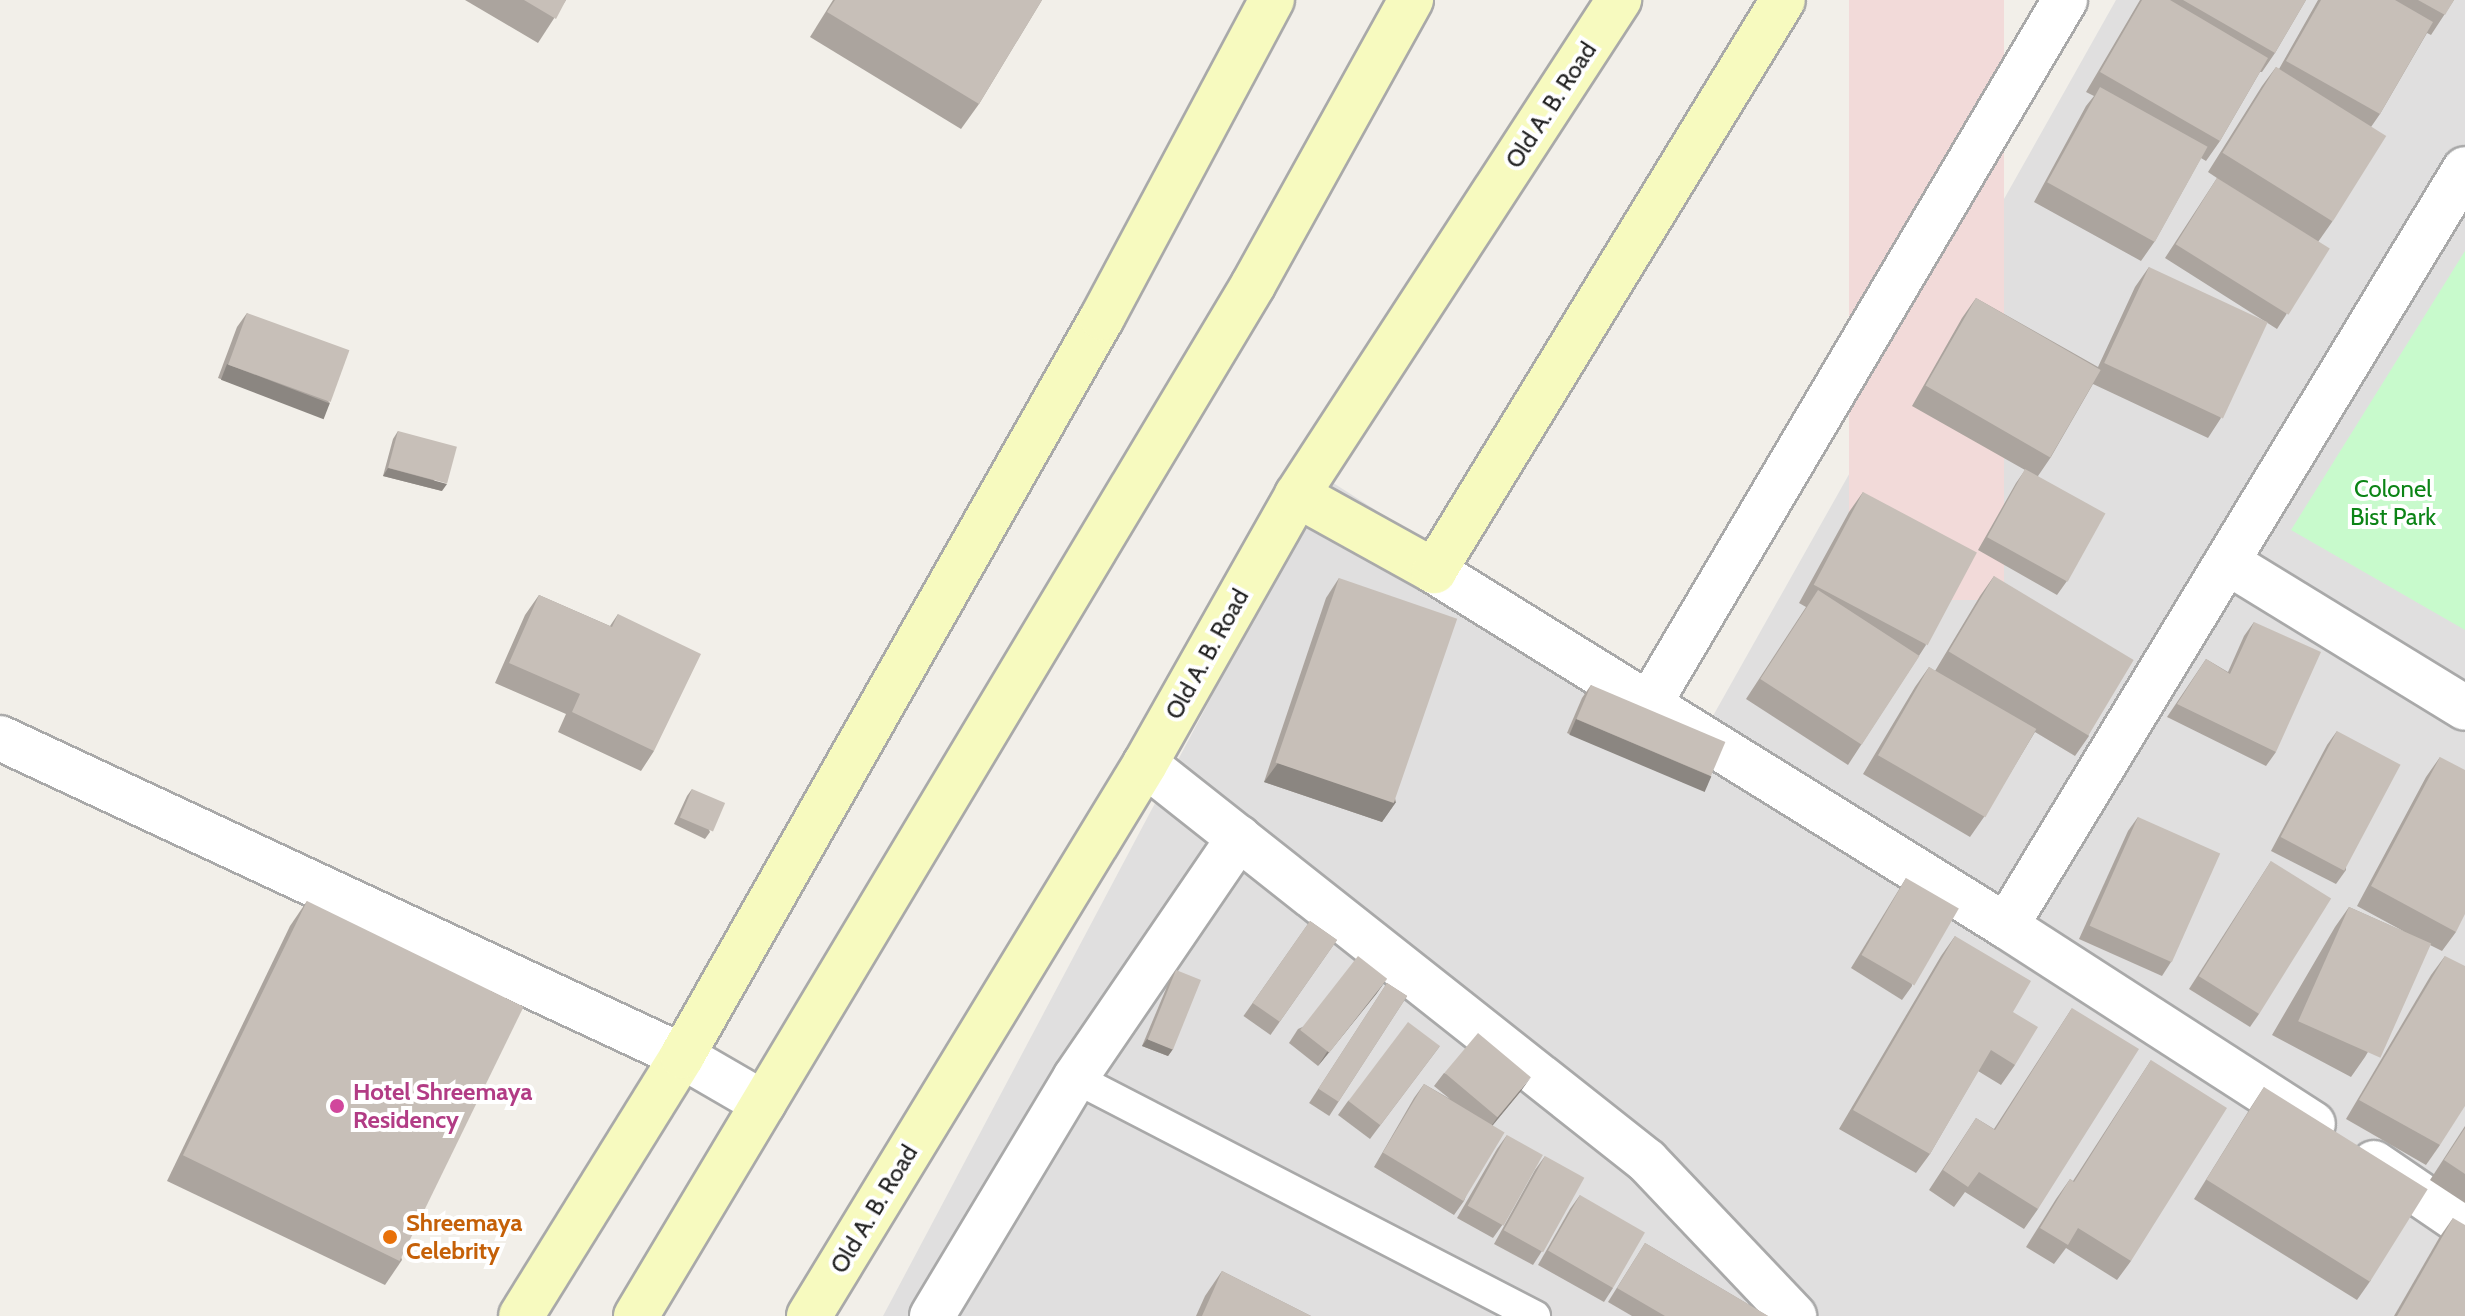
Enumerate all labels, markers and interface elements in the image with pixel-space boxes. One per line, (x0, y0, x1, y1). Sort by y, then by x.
street label: Old A. B. Road (1500, 37, 1602, 173)
park label: Colonel Bist Park (2350, 475, 2436, 531)
street label: Old A. B. Road (1159, 584, 1255, 724)
place label: Hotel Shreemaya Residency (353, 1078, 532, 1134)
marker: Hotel Shreemaya Residency (328, 1097, 346, 1115)
street label: Old A. B. Road (824, 1140, 924, 1278)
place label: Shreemaya Celebrity (406, 1209, 522, 1265)
marker: Shreemaya Celebrity (381, 1228, 399, 1246)

